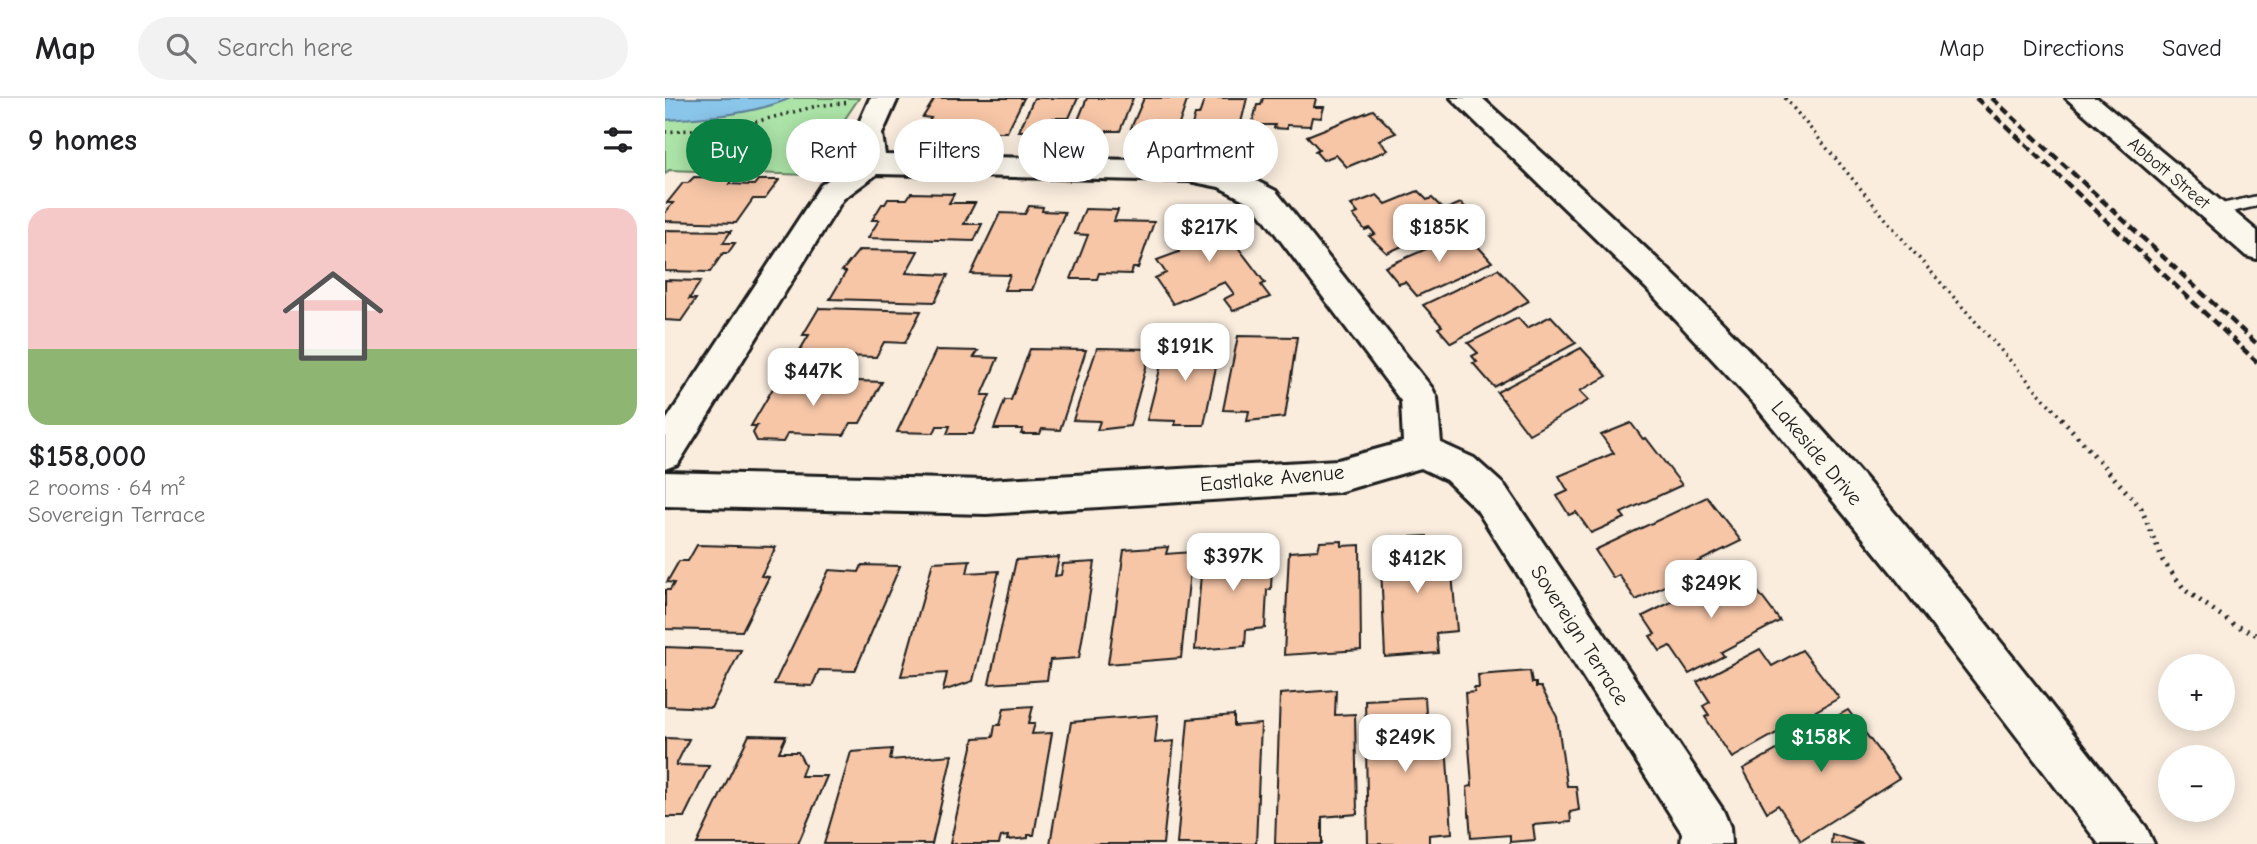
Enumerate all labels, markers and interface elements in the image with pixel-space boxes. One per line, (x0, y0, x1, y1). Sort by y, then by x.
search box (138, 17, 628, 80)
text: Map (35, 29, 96, 67)
icon: search (162, 29, 200, 67)
text: Search here (218, 33, 353, 63)
text: Map (1939, 34, 1985, 62)
text: Directions (2023, 34, 2124, 62)
text: Saved (2162, 34, 2222, 62)
chip: Buy (686, 119, 772, 182)
chip: Rent (786, 119, 880, 182)
chip: Filters (894, 119, 1004, 182)
chip: New (1018, 119, 1109, 182)
chip: Apartment (1123, 119, 1278, 182)
icon: filters (599, 121, 637, 159)
text: 9 homes (28, 123, 137, 158)
street label: Abbott Street (2123, 133, 2215, 214)
pin: $217K (1160, 204, 1258, 264)
pin: $185K (1390, 204, 1488, 264)
text: $217K (1180, 213, 1238, 240)
text: $185K (1409, 213, 1469, 240)
icon: home (270, 253, 396, 379)
pin: $191K (1136, 324, 1234, 383)
text: $191K (1157, 332, 1213, 359)
pin: $447K (764, 348, 862, 408)
text: $447K (784, 357, 842, 384)
street label: Lakeside Drive (1766, 396, 1868, 510)
text: $158,000 (28, 439, 146, 474)
street label: Eastlake Avenue (1199, 460, 1345, 496)
text: 2 rooms · 64 m² (28, 474, 185, 501)
text: Sovereign Terrace (28, 501, 205, 528)
pin: $397K (1184, 533, 1282, 593)
pin: $412K (1368, 536, 1466, 595)
text: $397K (1203, 542, 1263, 569)
text: $412K (1388, 544, 1446, 571)
pin: $249K (1662, 560, 1760, 620)
street label: Sovereign Terrace (1526, 561, 1634, 709)
text: $249K (1681, 569, 1741, 596)
map controls (2158, 654, 2235, 822)
button: + (2158, 654, 2235, 731)
pin: $249K (1356, 714, 1454, 774)
pin: $158K (1772, 714, 1870, 774)
text: $249K (1375, 723, 1435, 750)
text: $158K (1791, 723, 1851, 750)
button: − (2158, 745, 2235, 822)

